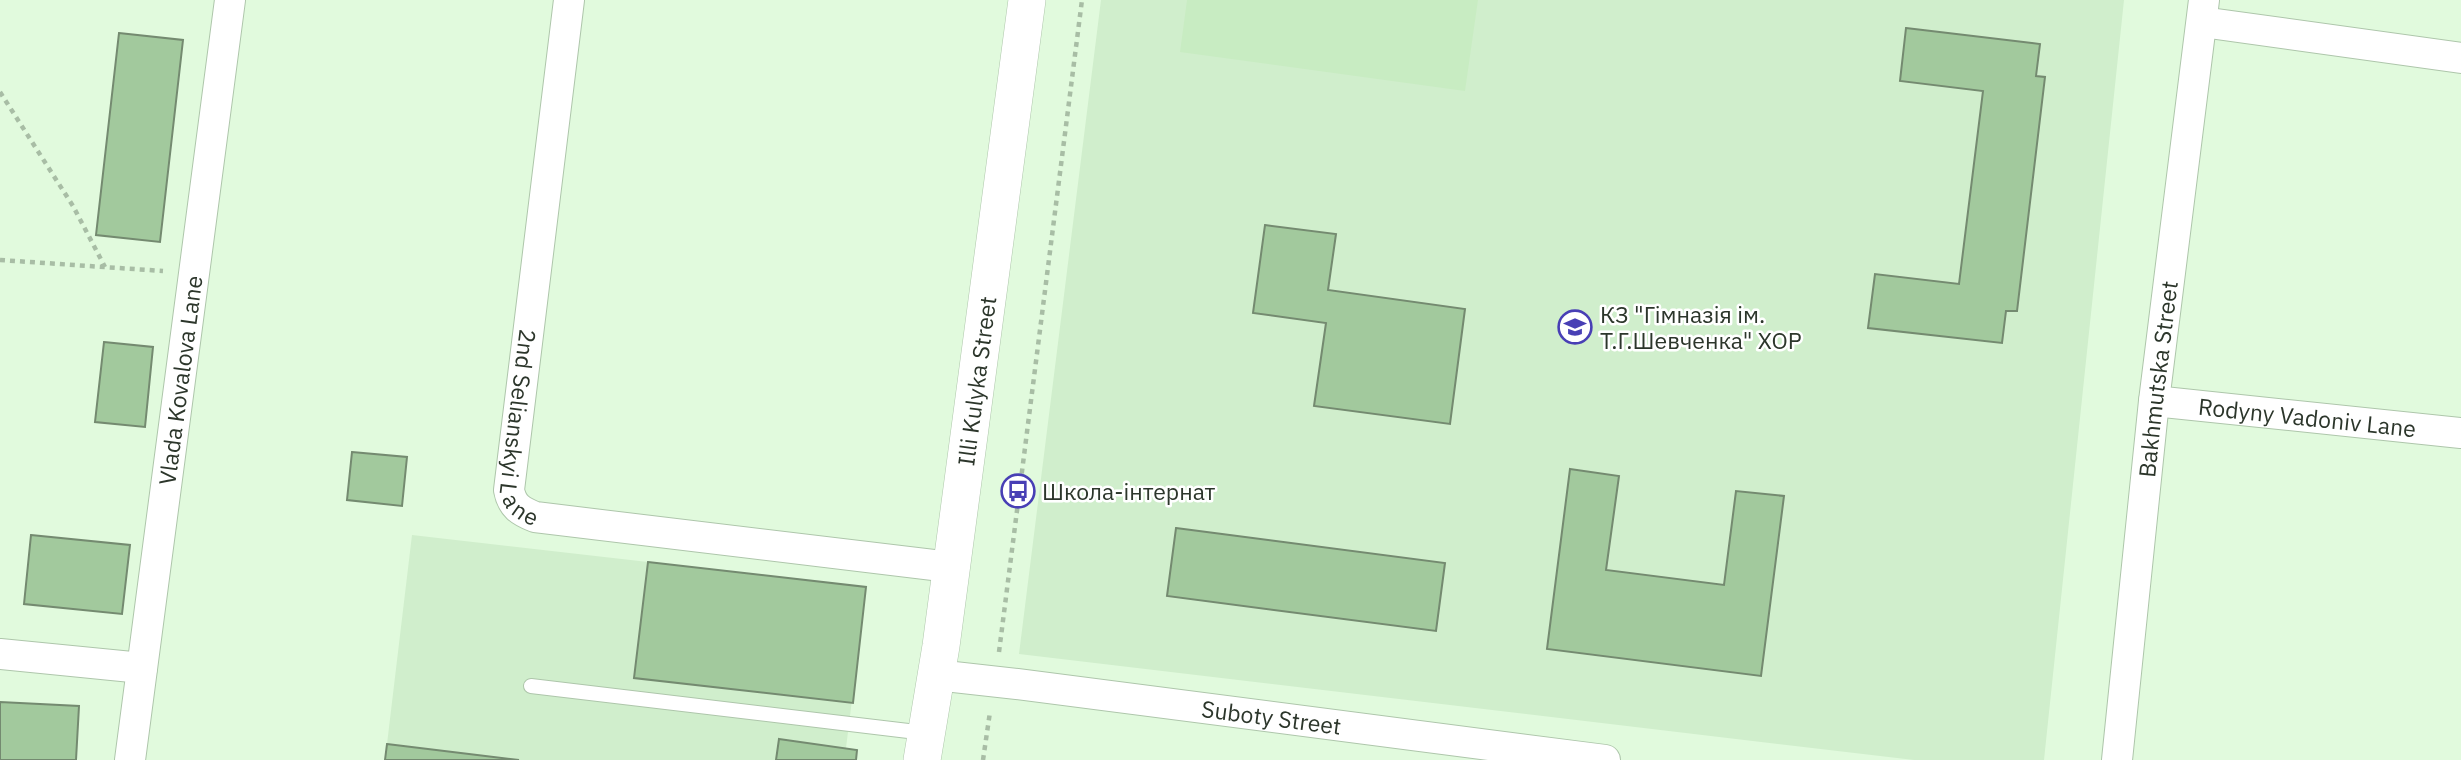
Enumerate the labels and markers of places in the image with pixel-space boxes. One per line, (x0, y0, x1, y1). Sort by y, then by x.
place label: КЗ "Гімназія ім. Т.Г.Шевченка" ХОР (1600, 299, 1802, 355)
school or university icon: КЗ "Гімназія ім. Т.Г.Шевченка" ХОР (1556, 308, 1594, 346)
bus stop icon: Школа-інтернат (999, 472, 1037, 510)
place label: Школа-інтернат (1042, 476, 1216, 506)

